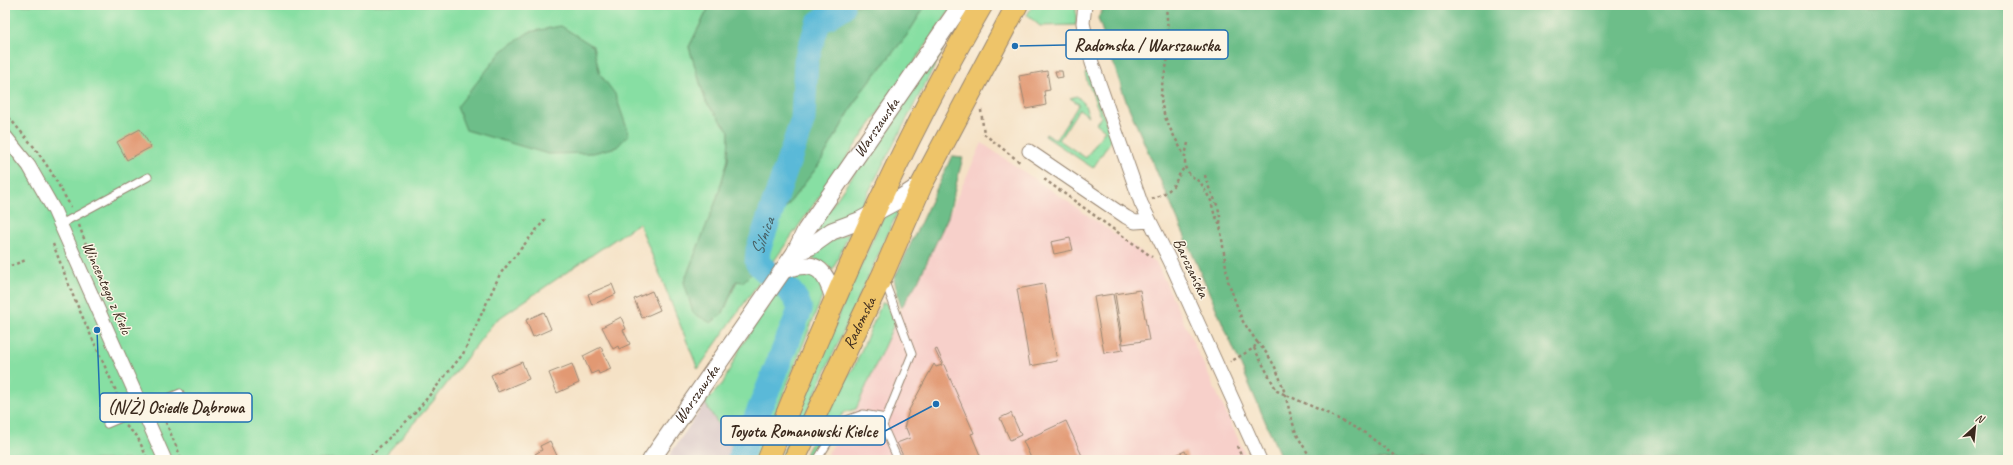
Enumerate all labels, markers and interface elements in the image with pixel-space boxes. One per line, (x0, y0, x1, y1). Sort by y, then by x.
callout: Radomska / Warszawska (1066, 30, 1228, 59)
text: Radomska / Warszawska (1074, 35, 1222, 56)
street label: Warszawska (849, 93, 905, 161)
water label: Silnica (747, 213, 780, 256)
street label: Barczańska (1168, 235, 1214, 302)
street label: Wincentego z Kielc (78, 239, 137, 339)
street label: Radomska (839, 292, 881, 352)
street label: Warszawska (669, 360, 725, 428)
callout: (N/Ż) Osiedle Dąbrowa (100, 393, 252, 422)
text: (N/Ż) Osiedle Dąbrowa (108, 397, 246, 418)
north arrow (1955, 407, 1995, 447)
text: N (1973, 410, 1988, 427)
callout: Toyota Romanowski Kielce (721, 416, 885, 445)
text: Toyota Romanowski Kielce (729, 421, 880, 442)

